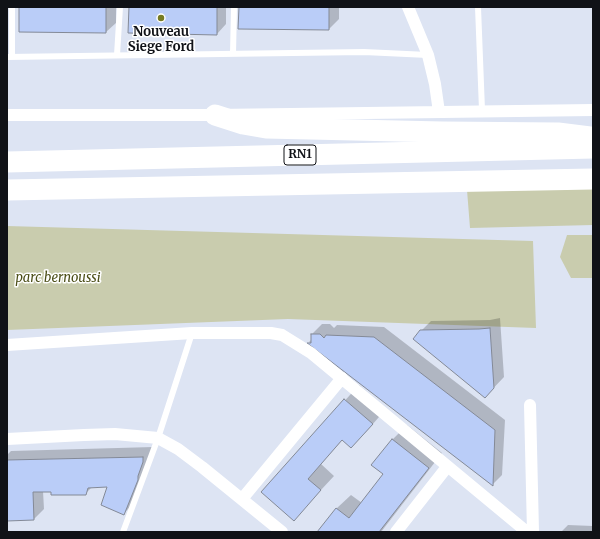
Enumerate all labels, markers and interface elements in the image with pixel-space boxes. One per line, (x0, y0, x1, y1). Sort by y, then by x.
marker: Nouveau Siege Ford (156, 13, 166, 23)
place label: Nouveau Siege Ford (128, 24, 194, 55)
road number: RN1 (284, 145, 316, 165)
park label: parc bernoussi (15, 270, 101, 286)

